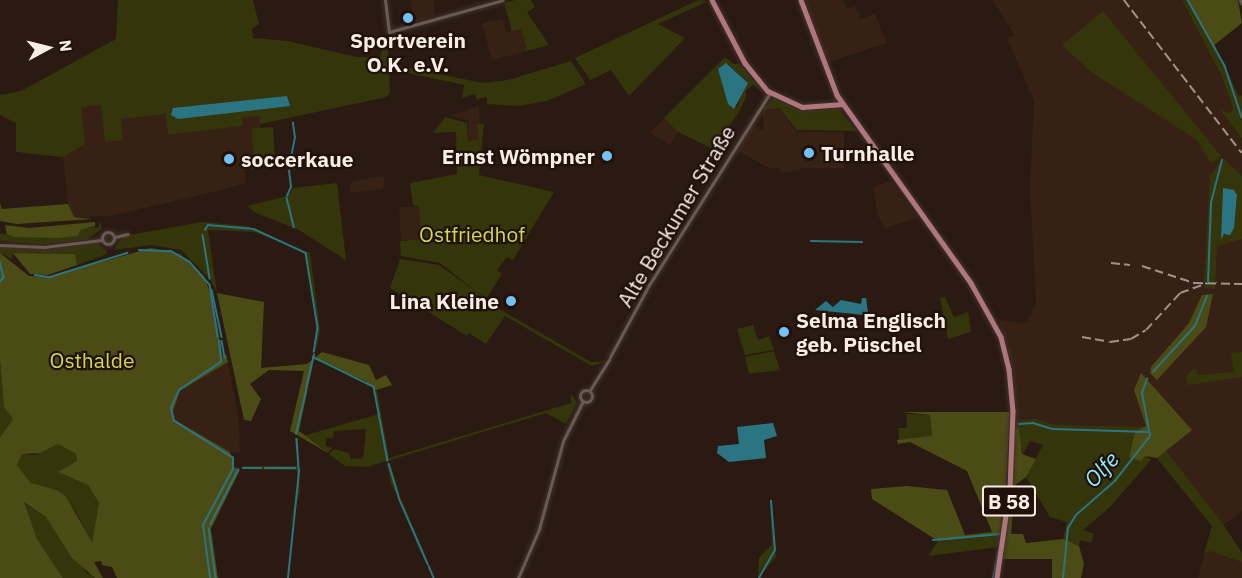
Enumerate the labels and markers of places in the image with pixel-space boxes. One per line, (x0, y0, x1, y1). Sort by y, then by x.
marker: Sportverein O.K. e.V. (401, 11, 415, 25)
place label: Sportverein O.K. e.V. (350, 27, 466, 77)
place label: Turnhalle (821, 140, 915, 166)
place label: Ernst Wömpner (442, 143, 595, 169)
place label: soccerkaue (241, 146, 354, 172)
marker: Turnhalle (802, 146, 816, 160)
marker: Ernst Wömpner (600, 149, 614, 163)
marker: soccerkaue (222, 152, 236, 166)
place label: Lina Kleine (390, 288, 499, 314)
marker: Lina Kleine (504, 294, 518, 308)
place label: Selma Englisch geb. Püschel (796, 307, 946, 357)
marker: Selma Englisch geb. Püschel (777, 325, 791, 339)

